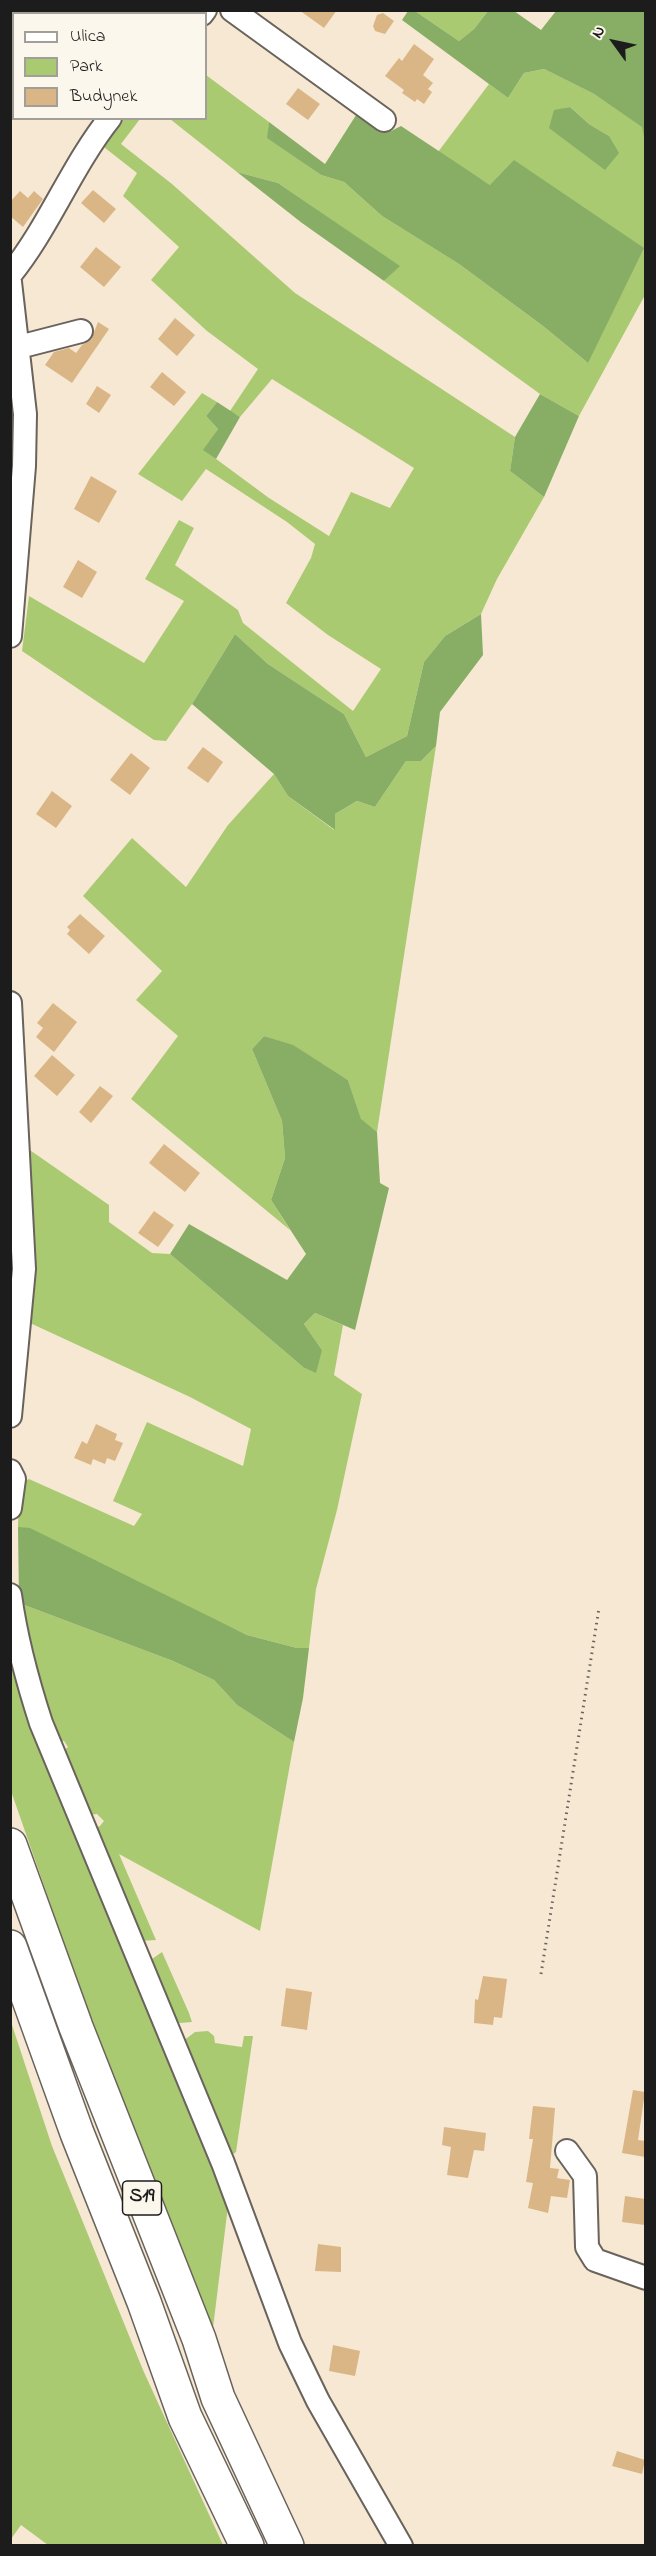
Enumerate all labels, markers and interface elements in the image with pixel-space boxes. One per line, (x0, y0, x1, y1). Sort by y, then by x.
legend (12, 12, 207, 120)
north arrow (584, 12, 644, 72)
text: N (586, 21, 612, 43)
text: Ulica (70, 24, 105, 50)
text: Park (70, 54, 103, 80)
text: Budynek (70, 84, 137, 110)
road number: S19 (122, 2181, 162, 2215)

